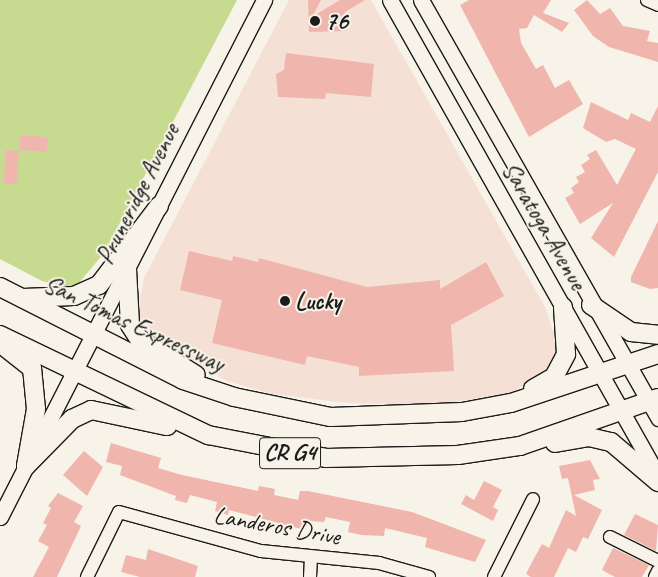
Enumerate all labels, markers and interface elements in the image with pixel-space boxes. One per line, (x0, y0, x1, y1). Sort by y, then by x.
place label: 76 (325, 6, 348, 36)
marker: 76 (309, 15, 321, 27)
street label: Pruneridge Avenue (90, 119, 186, 269)
street label: Saratoga Avenue (495, 157, 593, 295)
street label: San Tomas Expressway (40, 269, 228, 379)
place label: Lucky (295, 286, 341, 316)
marker: Lucky (279, 295, 291, 307)
road number: CR G4 (259, 432, 321, 474)
street label: Landeros Drive (211, 500, 343, 552)

